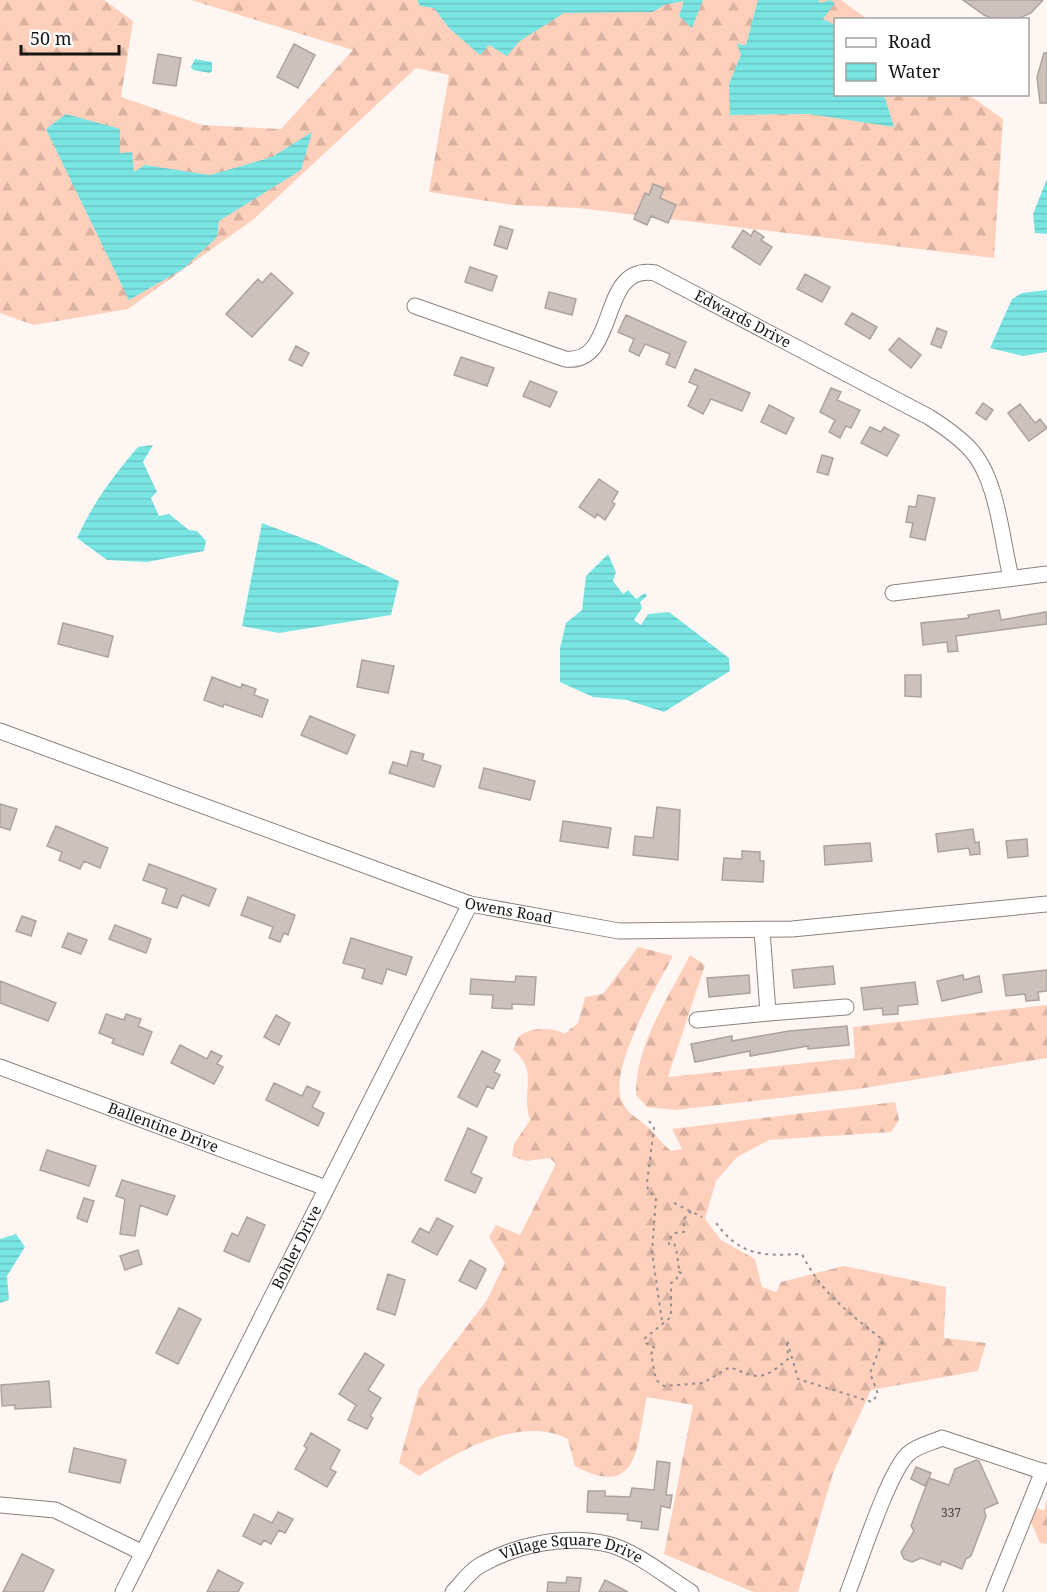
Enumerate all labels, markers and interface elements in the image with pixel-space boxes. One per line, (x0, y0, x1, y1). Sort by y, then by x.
scale bar (21, 18, 118, 56)
legend (834, 18, 1029, 96)
text: 50 m (30, 26, 72, 50)
text: Road (888, 29, 931, 53)
text: Water (888, 59, 941, 83)
street label: Edwards Drive (691, 285, 795, 352)
street label: Owens Road (463, 892, 554, 928)
street label: Ballentine Drive (105, 1097, 222, 1156)
street label: Bohler Drive (266, 1202, 325, 1292)
house number: 337 (941, 1504, 961, 1521)
text: Village Square Drive (496, 1529, 647, 1567)
street label: Village Square Drive (496, 1550, 644, 1574)

